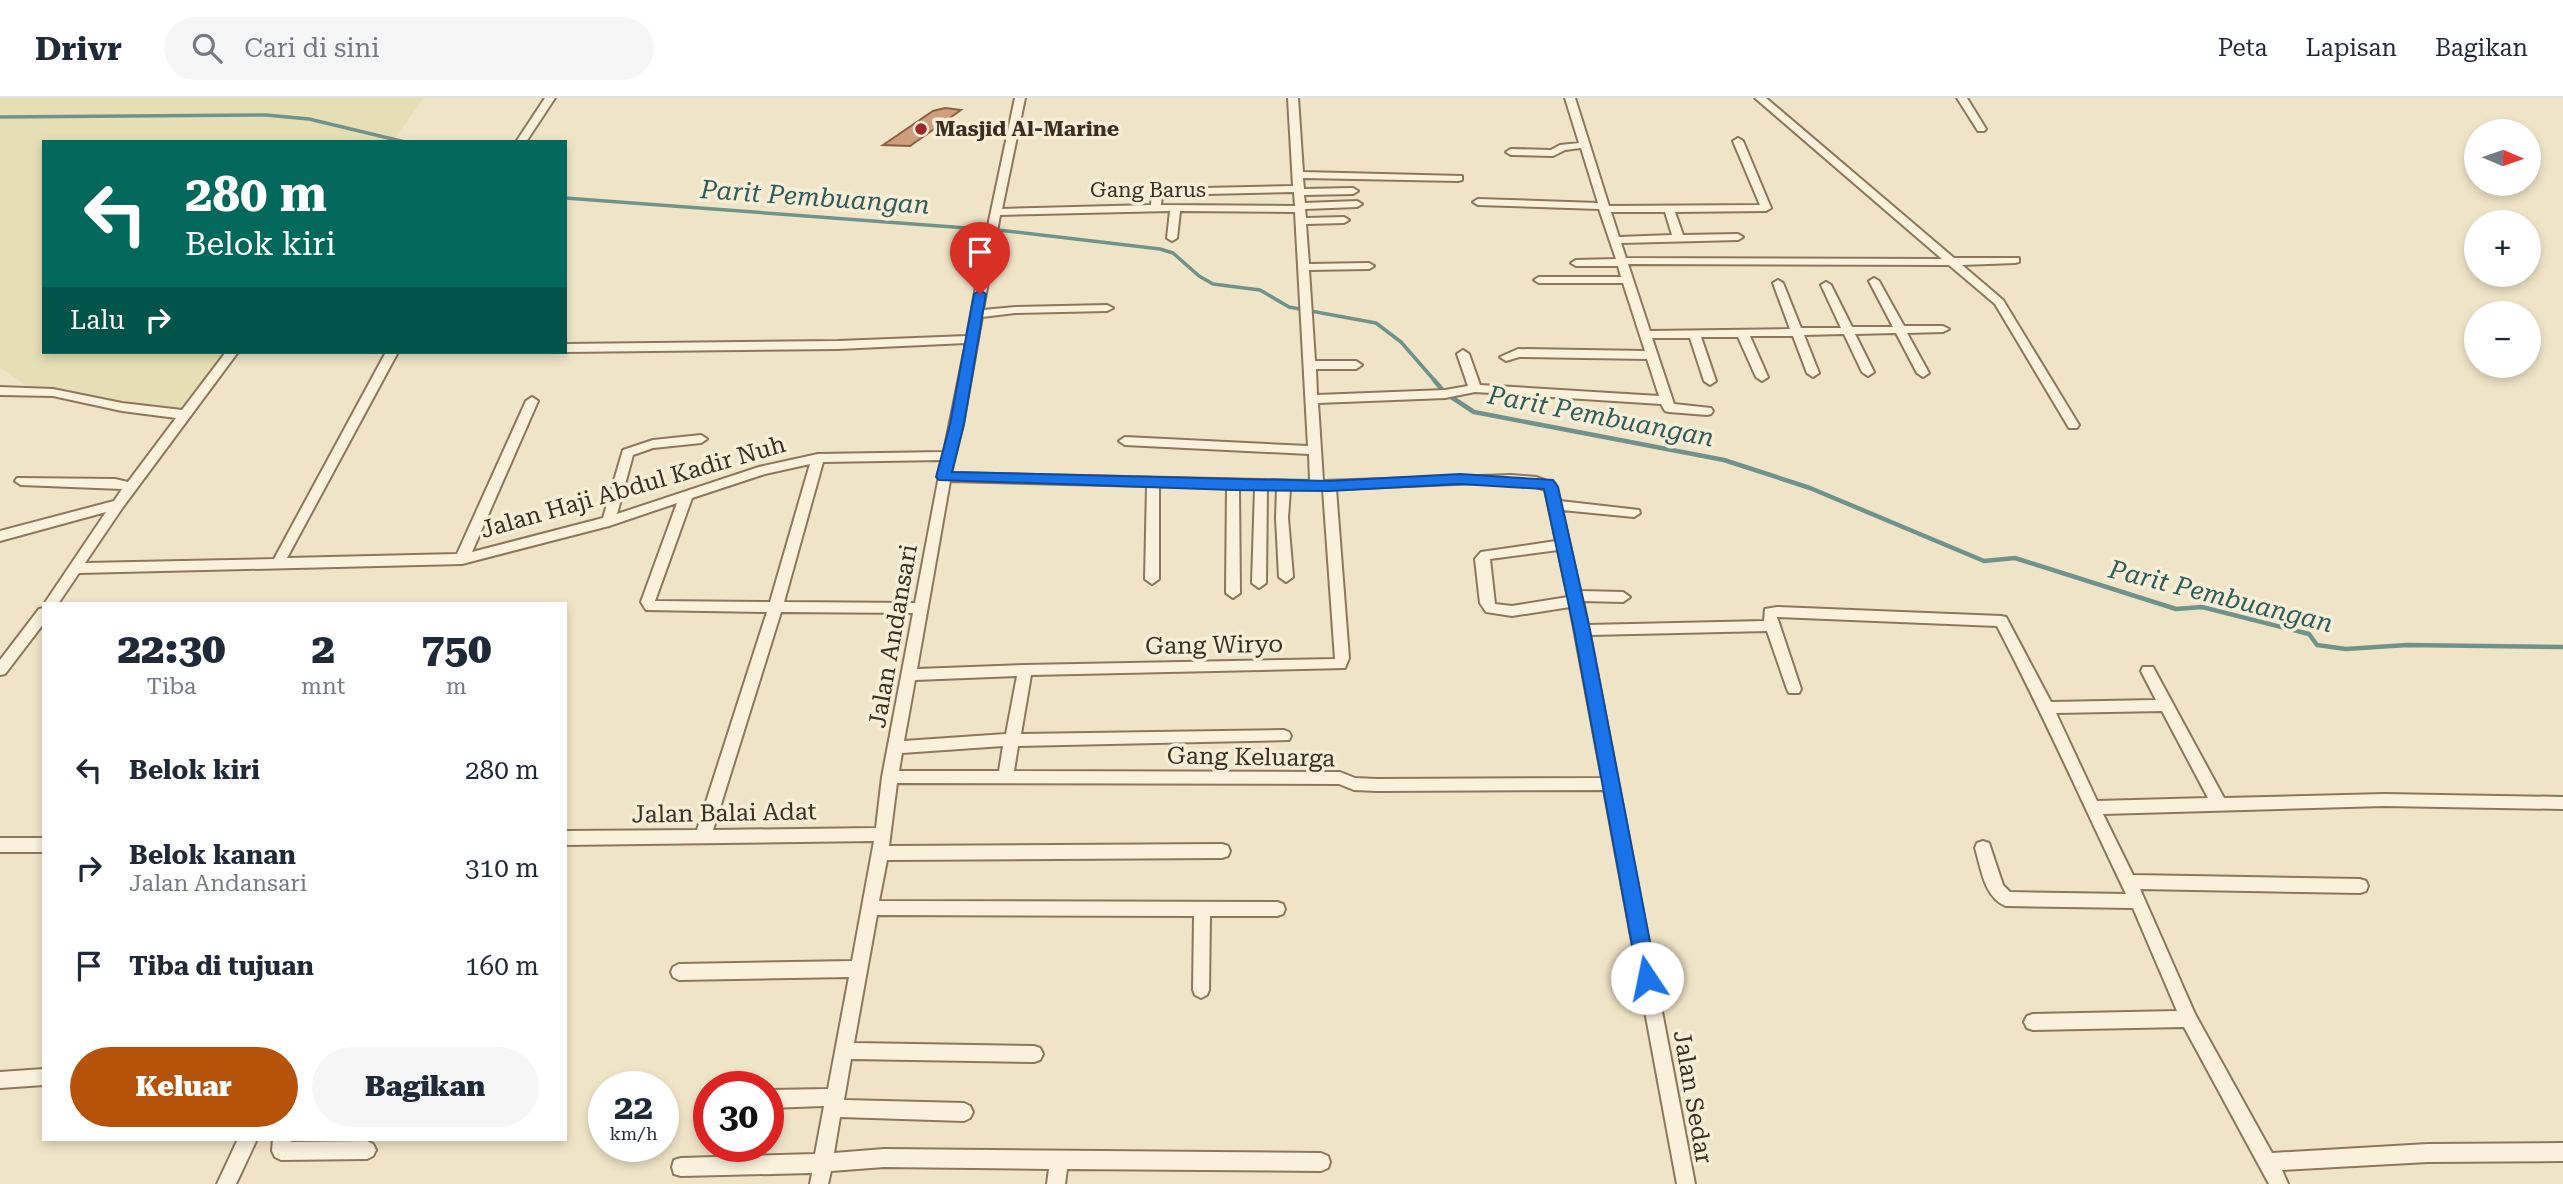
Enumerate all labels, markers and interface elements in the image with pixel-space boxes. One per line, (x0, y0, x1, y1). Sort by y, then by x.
search box (164, 17, 654, 80)
text: Drivr (35, 29, 122, 68)
icon: search (188, 29, 226, 67)
text: Cari di sini (244, 33, 380, 63)
text: Peta (2218, 34, 2268, 62)
text: Lapisan (2306, 34, 2397, 62)
text: Bagikan (2435, 34, 2528, 62)
place label: Masjid Al-Marine (935, 117, 1119, 141)
north arrow (2464, 119, 2541, 196)
map controls (2464, 119, 2541, 378)
marker: Masjid Al-Marine (913, 121, 929, 137)
text: 280 m (185, 166, 327, 223)
icon: left (70, 168, 161, 259)
water label: Parit Pembuangan (698, 174, 931, 220)
street label: Gang Barus (1090, 178, 1206, 202)
button: + (2464, 210, 2541, 287)
pin (950, 222, 1010, 294)
text: Belok kiri (185, 225, 336, 263)
icon: arrive (961, 233, 999, 271)
icon: right (139, 301, 177, 339)
button: − (2464, 301, 2541, 378)
text: Lalu (70, 305, 125, 335)
water label: Parit Pembuangan (1484, 379, 1717, 453)
street label: Jalan Haji Abdul Kadir Nuh (477, 430, 789, 544)
street label: Jalan Andansari (863, 542, 923, 730)
water label: Parit Pembuangan (2105, 553, 2336, 638)
text: 22:30 (118, 624, 226, 673)
text: 2 (311, 624, 335, 673)
text: 750 (421, 624, 491, 673)
street label: Gang Wiryo (1145, 630, 1283, 660)
text: Tiba (147, 673, 196, 700)
text: mnt (301, 673, 345, 700)
text: m (446, 673, 467, 700)
street label: Gang Keluarga (1167, 742, 1335, 772)
icon: left (70, 751, 108, 789)
text: Belok kiri (129, 755, 260, 785)
text: 280 m (465, 755, 539, 785)
street label: Jalan Balai Adat (631, 797, 817, 829)
text: Belok kanan (129, 840, 296, 870)
icon: right (70, 849, 108, 887)
text: 310 m (465, 853, 539, 883)
text: Jalan Andansari (129, 870, 307, 897)
position arrow (1610, 941, 1684, 1015)
icon: arrive (70, 947, 108, 985)
text: Tiba di tujuan (129, 951, 314, 981)
text: 160 m (465, 951, 539, 981)
street label: Jalan Sedar (1668, 1028, 1719, 1166)
button: Keluar (70, 1047, 298, 1127)
button: Bagikan (312, 1047, 539, 1127)
speed limit sign: 30 (693, 1071, 784, 1162)
text: 22 (614, 1087, 653, 1128)
text: km/h (609, 1123, 658, 1144)

